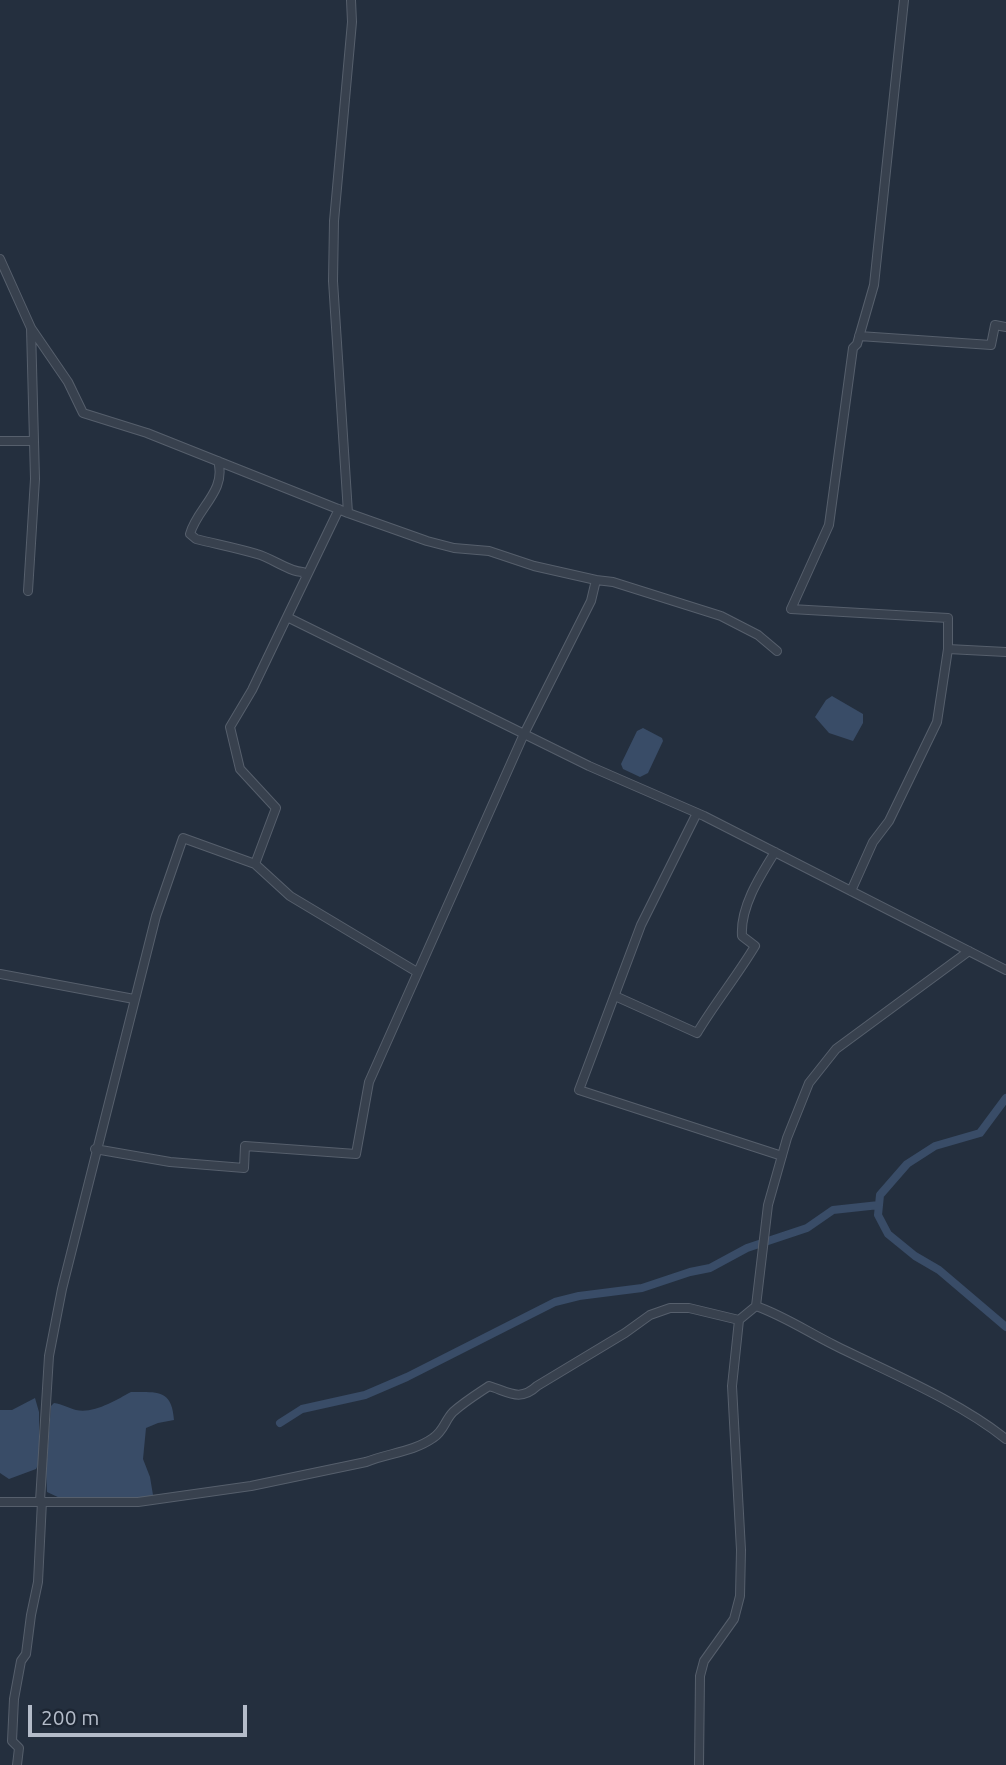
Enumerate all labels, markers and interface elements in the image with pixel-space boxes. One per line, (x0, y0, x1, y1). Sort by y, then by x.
scale bar (32, 1692, 250, 1736)
text: 200 m (41, 1705, 99, 1729)

